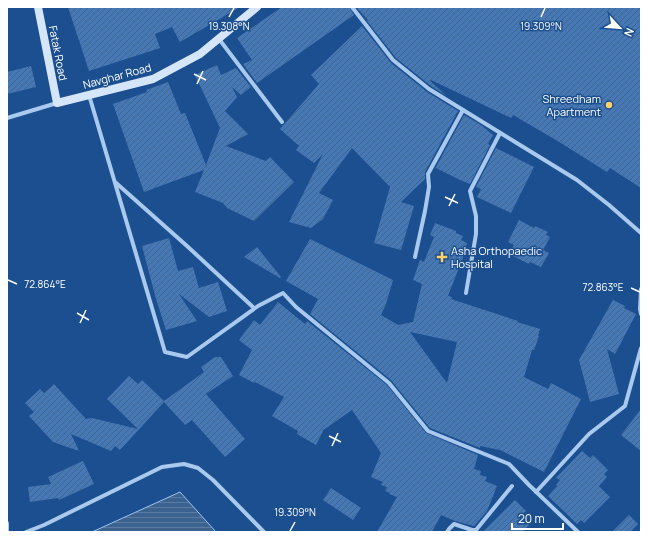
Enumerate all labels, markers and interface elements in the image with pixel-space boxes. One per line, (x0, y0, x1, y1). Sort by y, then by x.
north arrow (600, 8, 640, 48)
text: 19.308°N (208, 19, 250, 33)
text: 19.309°N (520, 19, 562, 33)
street label: Fatak Road (46, 24, 71, 82)
text: N (621, 26, 638, 40)
street label: Navghar Road (81, 59, 153, 92)
place label: Shreedham Apartment (542, 91, 601, 119)
marker: Shreedham Apartment (604, 100, 614, 110)
place label: Asha Orthopaedic Hospital (451, 243, 542, 271)
marker: Asha Orthopaedic Hospital (436, 251, 448, 263)
text: 72.864°E (24, 277, 66, 291)
text: 72.863°E (583, 280, 624, 294)
text: 19.309°N (274, 505, 316, 519)
scale bar (512, 505, 563, 531)
text: 20 m (518, 510, 545, 527)

